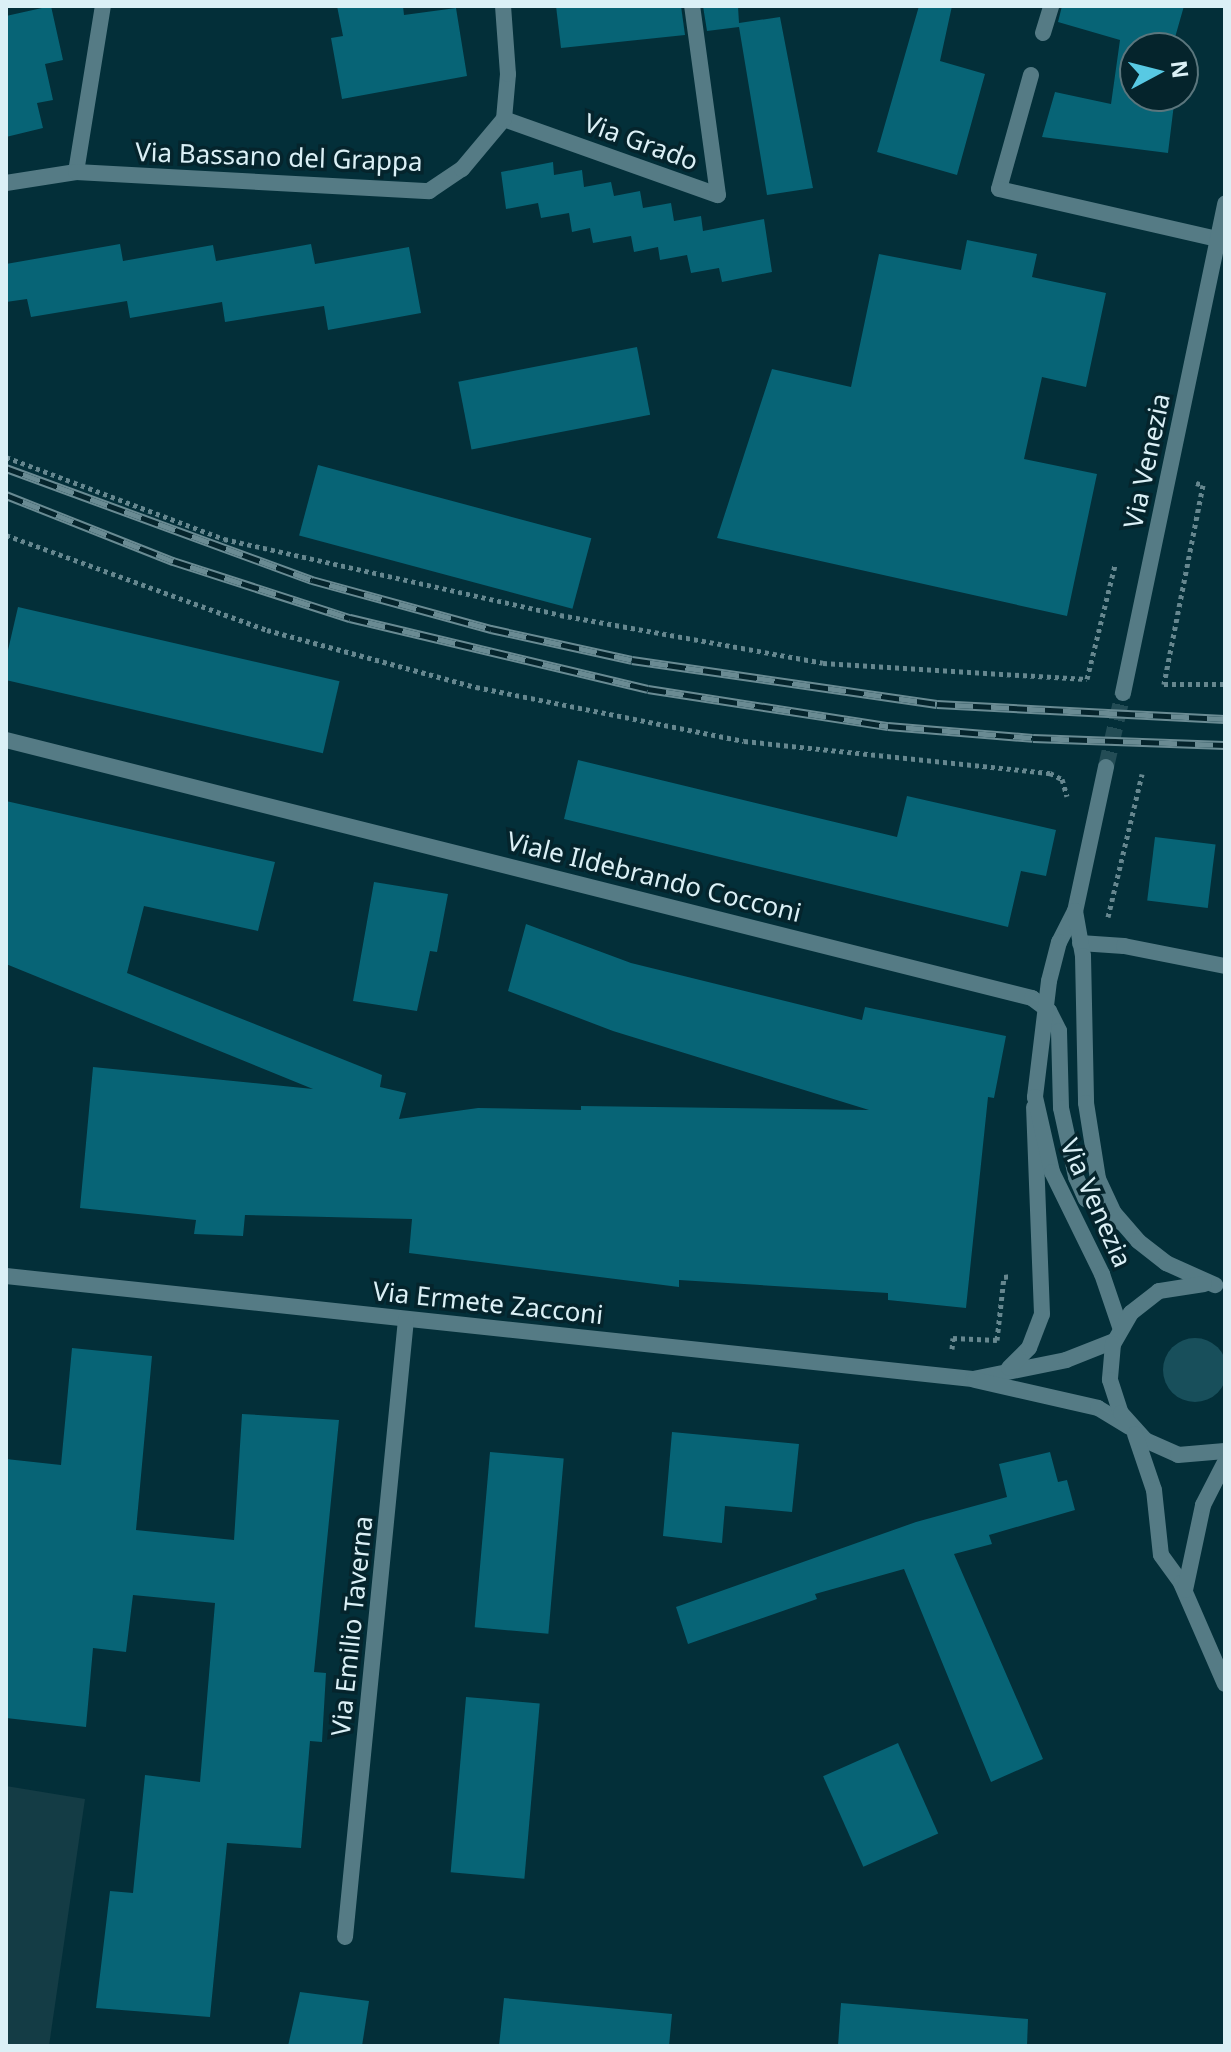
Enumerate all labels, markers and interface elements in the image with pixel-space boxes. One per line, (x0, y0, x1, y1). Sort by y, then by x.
north arrow (1119, 32, 1199, 112)
text: N (1165, 59, 1197, 80)
street label: Via Grado (580, 107, 702, 177)
street label: Via Bassano del Grappa (135, 136, 423, 178)
street label: Via Venezia (1117, 391, 1177, 531)
street label: Viale Ildebrando Cocconi (504, 825, 804, 929)
street label: Via Venezia (1054, 1134, 1138, 1272)
street label: Via Ermete Zacconi (371, 1275, 605, 1331)
street label: Via Emilio Taverna (325, 1514, 379, 1738)

